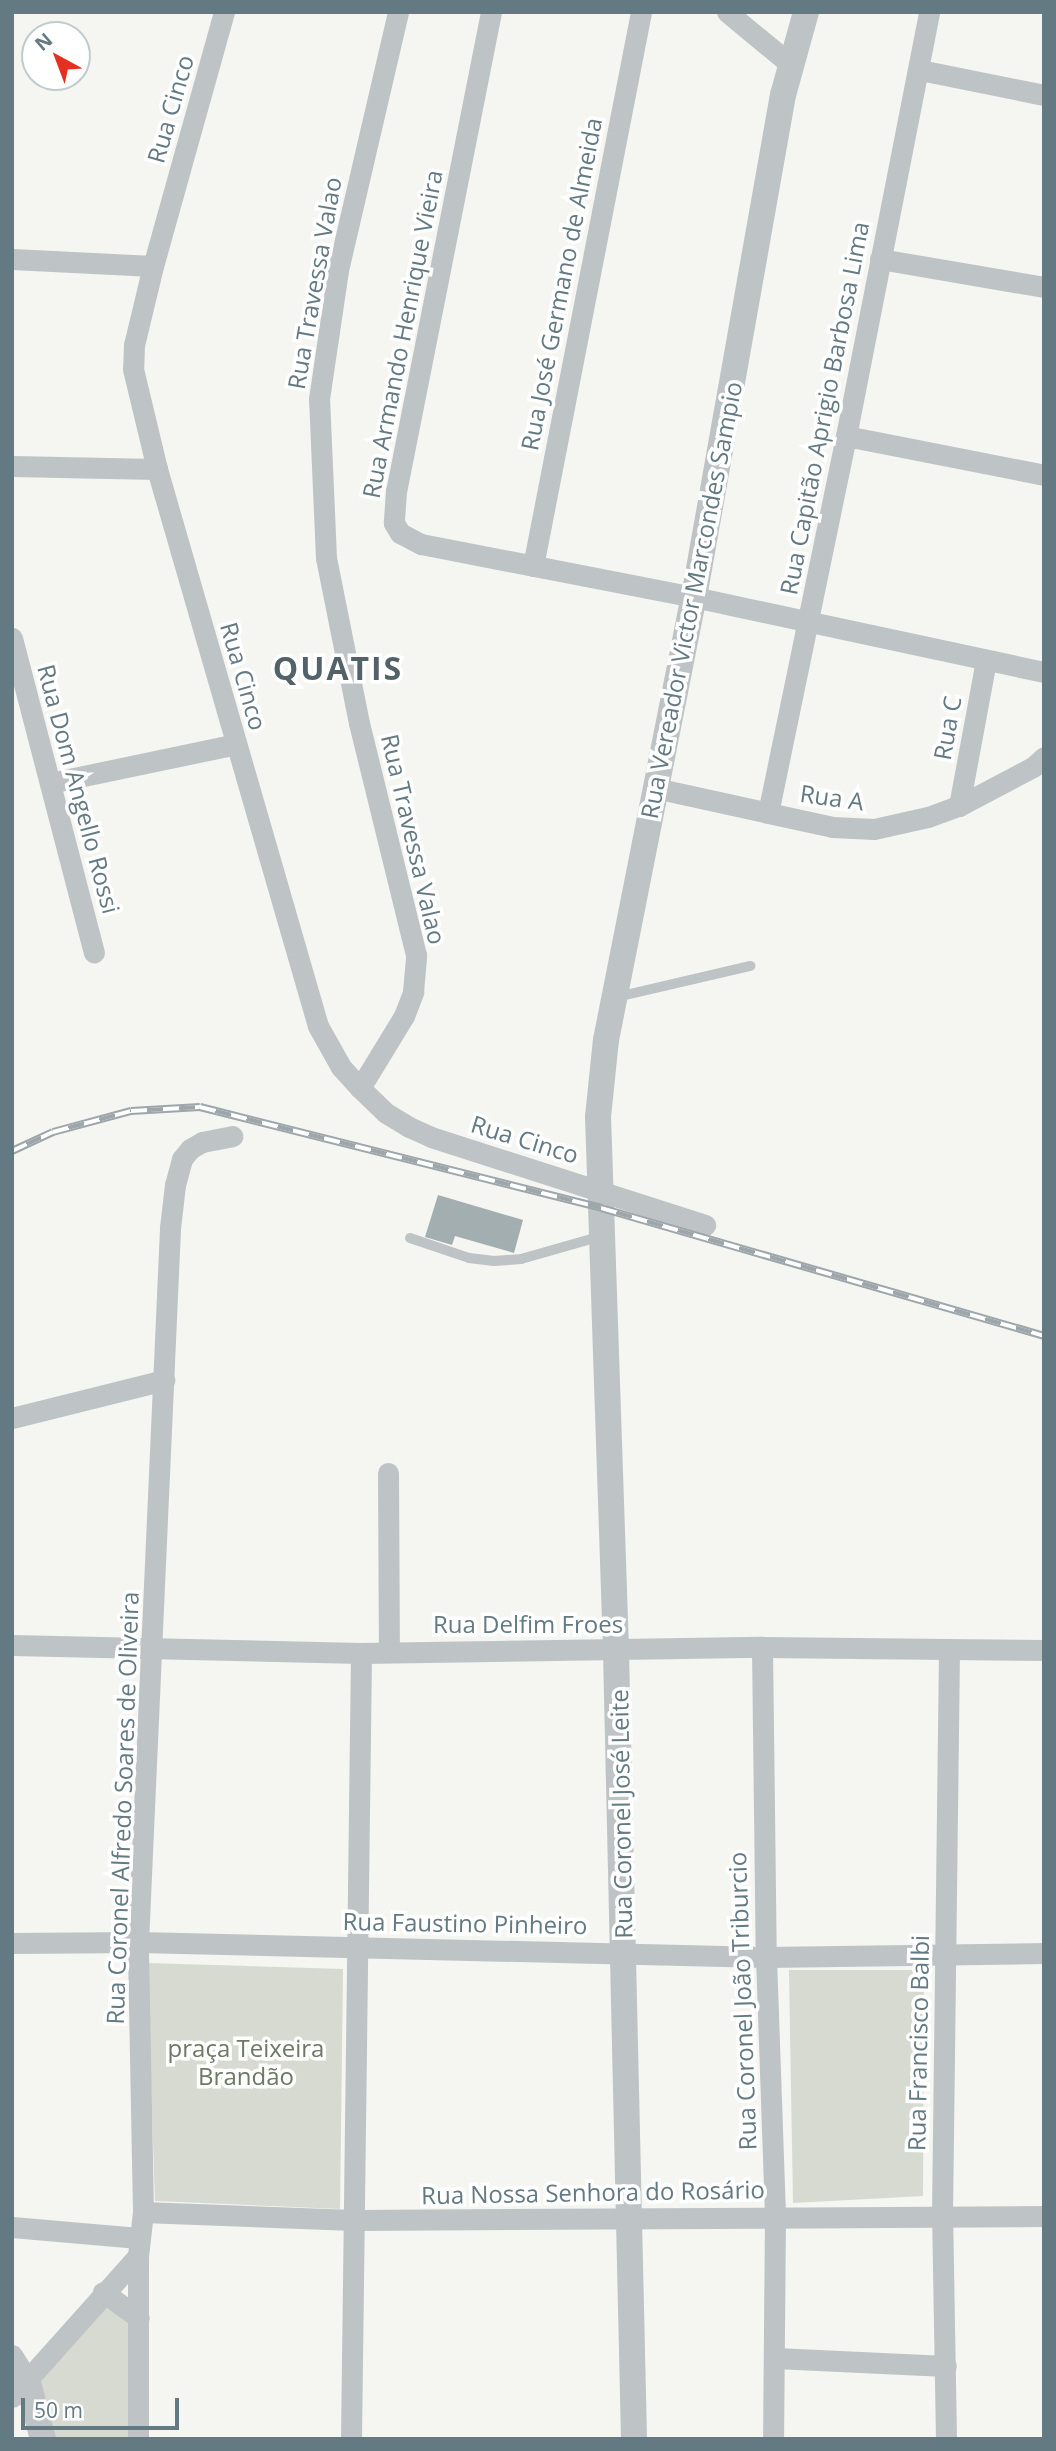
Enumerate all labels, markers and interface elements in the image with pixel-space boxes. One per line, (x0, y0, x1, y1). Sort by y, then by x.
north arrow (21, 21, 91, 91)
text: N (29, 27, 58, 57)
street label: Rua Cinco (141, 52, 199, 166)
street label: Rua José Germano de Almeida (515, 115, 607, 453)
street label: Rua Armando Henrique Vieira (356, 168, 448, 500)
street label: Rua Travessa Valao (281, 175, 347, 391)
street label: Rua Capitão Aprigio Barbosa Lima (774, 219, 874, 597)
street label: Rua Vereador Victor Marcondes Sampio (634, 379, 748, 821)
street label: Rua Cinco (215, 619, 273, 733)
district label: QUATIS (274, 649, 402, 687)
street label: Rua Dom Angello Rossi (32, 661, 126, 917)
street label: Rua C (927, 694, 967, 762)
street label: Rua Travessa Valao (376, 731, 452, 947)
street label: Rua A (798, 778, 866, 816)
street label: Rua Cinco (468, 1109, 582, 1169)
street label: Rua Coronel Alfredo Soares de Oliveira (100, 1591, 144, 2025)
street label: Rua Delfim Froes (433, 1610, 623, 1638)
street label: Rua Coronel José Leite (604, 1689, 638, 1939)
street label: Rua Coronel João Triburcio (722, 1851, 762, 2151)
street label: Rua Faustino Pinheiro (342, 1906, 588, 1940)
street label: Rua Francisco Balbi (902, 1935, 934, 2151)
park label: praça Teixeira Brandão (168, 2034, 324, 2090)
street label: Rua Nossa Senhora do Rosário (421, 2175, 765, 2209)
scale bar (24, 2384, 182, 2428)
text: 50 m (34, 2396, 83, 2424)

